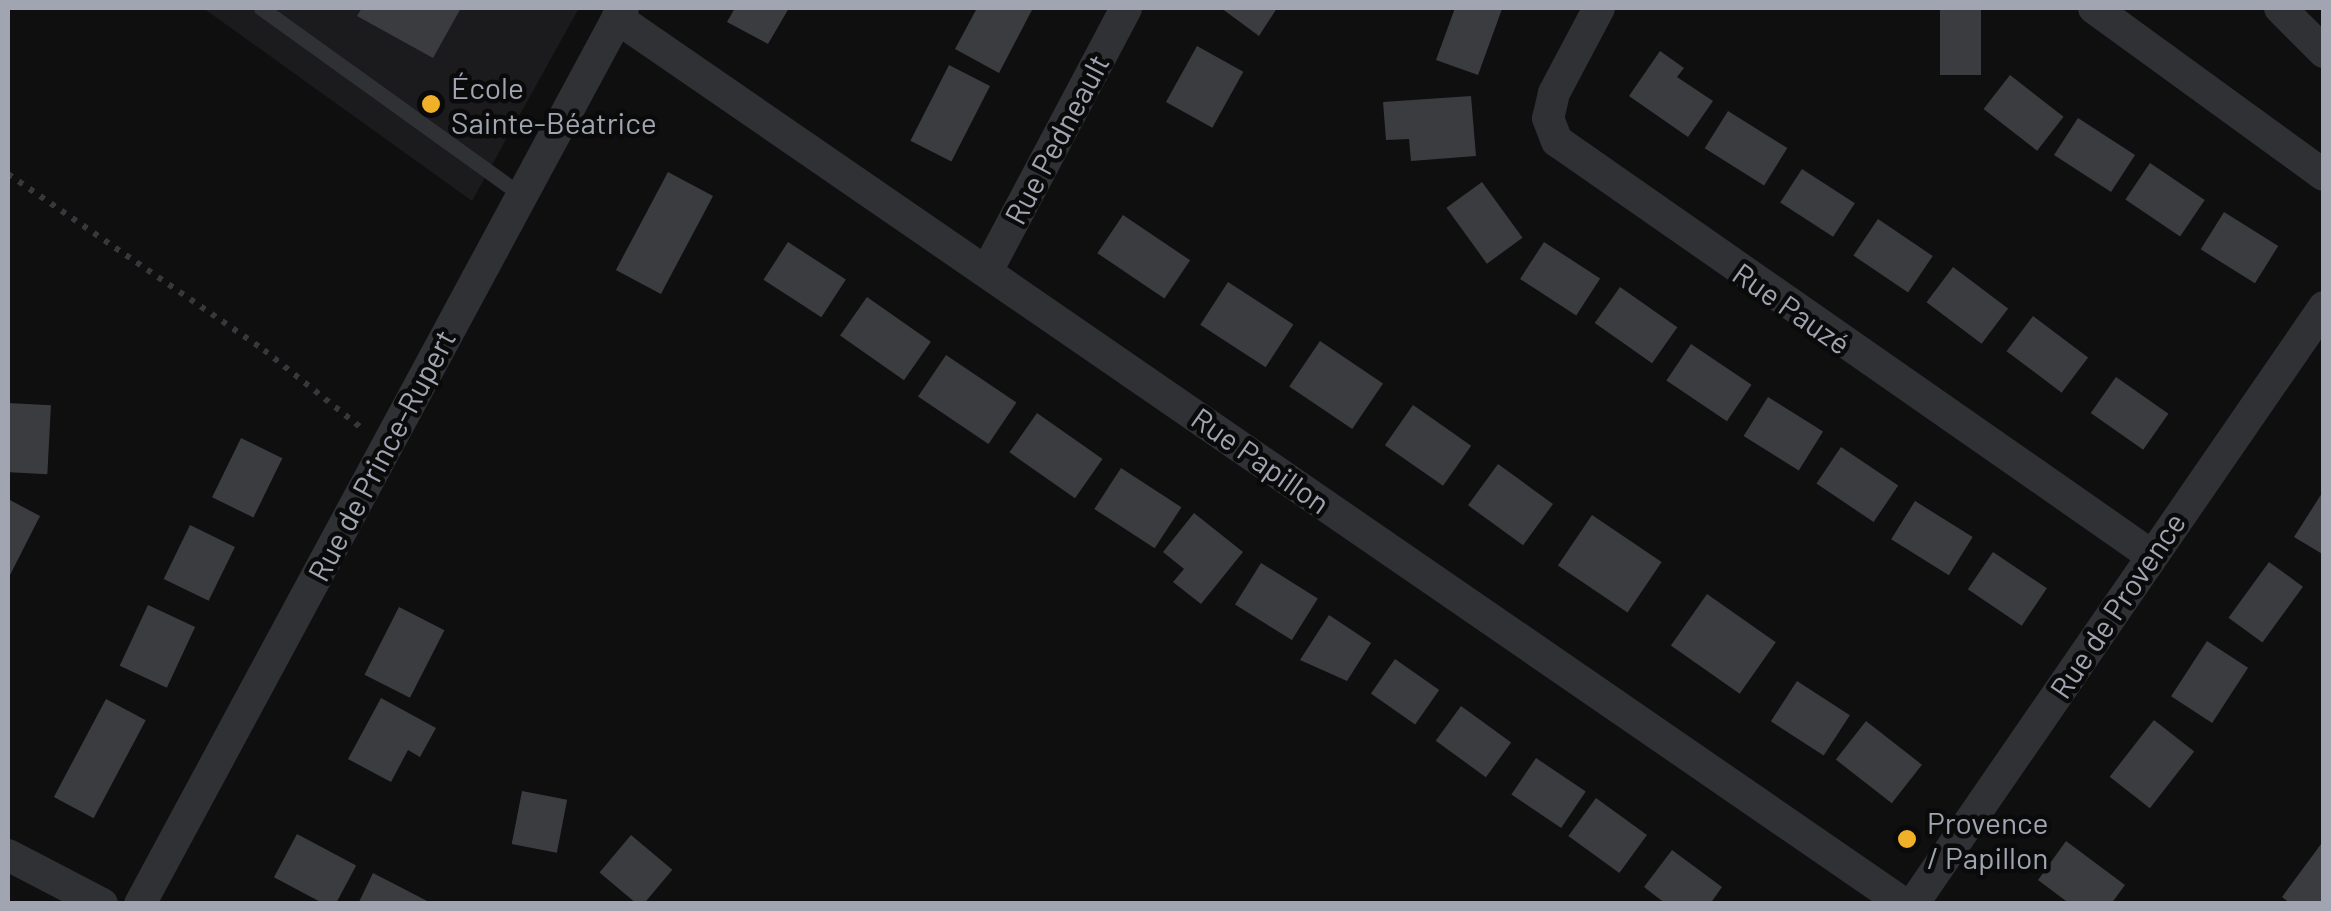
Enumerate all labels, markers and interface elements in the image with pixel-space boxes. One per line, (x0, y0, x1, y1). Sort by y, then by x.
street label: Rue Pedneault (996, 48, 1116, 230)
place label: École Sainte-Béatrice (451, 69, 657, 140)
marker: École Sainte-Béatrice (420, 93, 442, 115)
street label: Rue Pauzé (1726, 255, 1858, 361)
street label: Rue de Prince-Rupert (300, 323, 462, 587)
street label: Rue Papillon (1185, 399, 1337, 521)
street label: Rue de Provence (2042, 505, 2192, 705)
place label: Provence / Papillon (1927, 804, 2049, 874)
marker: Provence / Papillon (1896, 828, 1918, 850)

